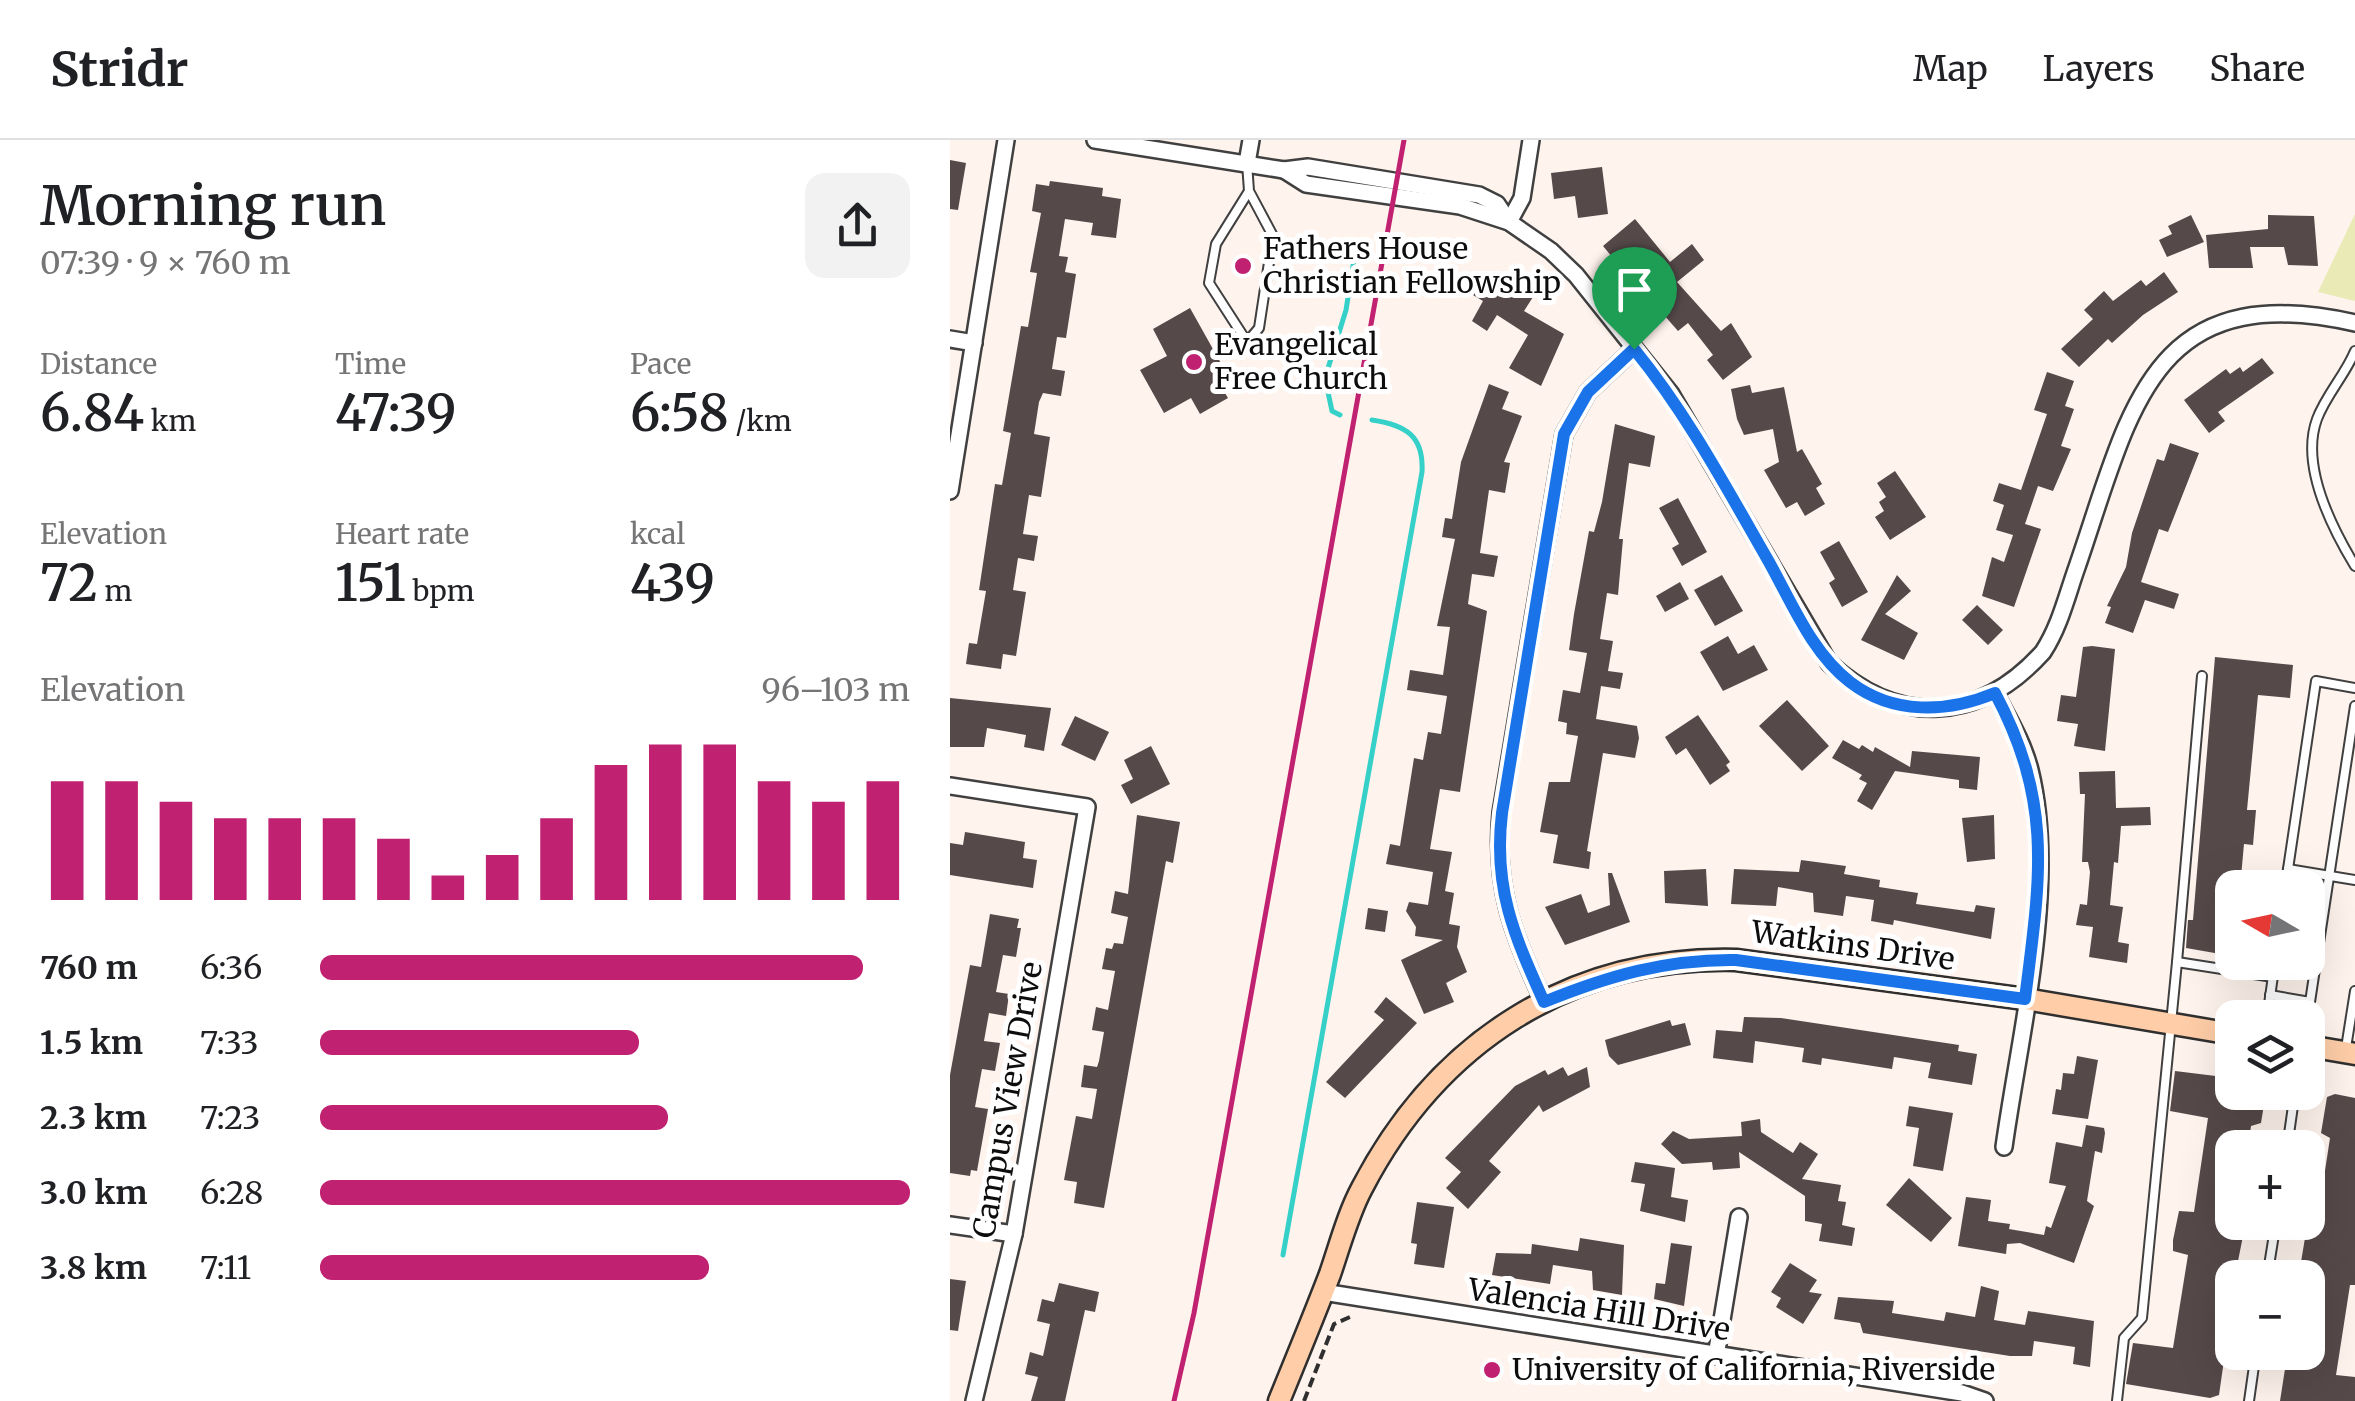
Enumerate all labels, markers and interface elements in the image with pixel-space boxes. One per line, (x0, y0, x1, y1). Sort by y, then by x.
text: Stridr (50, 39, 188, 99)
text: Map (1913, 47, 1988, 91)
text: Layers (2043, 47, 2154, 91)
text: Share (2209, 47, 2305, 91)
text: Morning run (40, 171, 386, 240)
button: share (805, 173, 910, 278)
place label: Fathers House Christian Fellowship (1263, 229, 1561, 301)
text: 07:39 · 9 × 760 m (40, 243, 291, 283)
pin (1592, 247, 1677, 350)
marker: Fathers House Christian Fellowship (1232, 255, 1254, 277)
icon: arrive (1607, 262, 1662, 317)
place label: Evangelical Free Church (1214, 325, 1388, 397)
text: Distance (40, 346, 157, 382)
text: Time (335, 346, 406, 382)
text: Pace (630, 346, 691, 382)
marker: Evangelical Free Church (1183, 351, 1205, 373)
text: 6.84 (40, 382, 144, 445)
text: 47:39 (335, 382, 457, 445)
text: 6:58 (630, 382, 729, 445)
text: km (144, 403, 196, 439)
text: /km (729, 403, 792, 439)
text: Elevation (40, 516, 167, 552)
text: Heart rate (335, 516, 469, 552)
text: kcal (630, 516, 685, 552)
text: 72 (40, 552, 98, 615)
text: 151 (335, 552, 406, 615)
text: 439 (630, 552, 715, 615)
text: m (98, 573, 132, 609)
text: bpm (406, 573, 474, 609)
text: Elevation (40, 670, 185, 710)
text: 96–103 m (762, 670, 910, 710)
north arrow (2215, 870, 2325, 980)
map controls (2215, 870, 2325, 1370)
street label: Watkins Drive (1748, 912, 1957, 978)
text: 760 m (40, 948, 138, 988)
text: 6:36 (200, 948, 262, 988)
street label: Campus View Drive (964, 959, 1050, 1241)
button: layers (2215, 1000, 2325, 1110)
text: 1.5 km (40, 1023, 143, 1063)
text: 7:33 (200, 1023, 259, 1063)
text: 2.3 km (40, 1098, 147, 1138)
text: 7:23 (200, 1098, 260, 1138)
button: + (2215, 1130, 2325, 1240)
text: 3.0 km (40, 1173, 147, 1213)
text: 6:28 (200, 1173, 263, 1213)
text: 3.8 km (40, 1248, 147, 1288)
text: 7:11 (200, 1248, 251, 1288)
button: − (2215, 1260, 2325, 1370)
street label: Valencia Hill Drive (1465, 1269, 1733, 1348)
place label: University of California, Riverside (1512, 1350, 1995, 1388)
marker: University of California, Riverside (1481, 1359, 1503, 1381)

